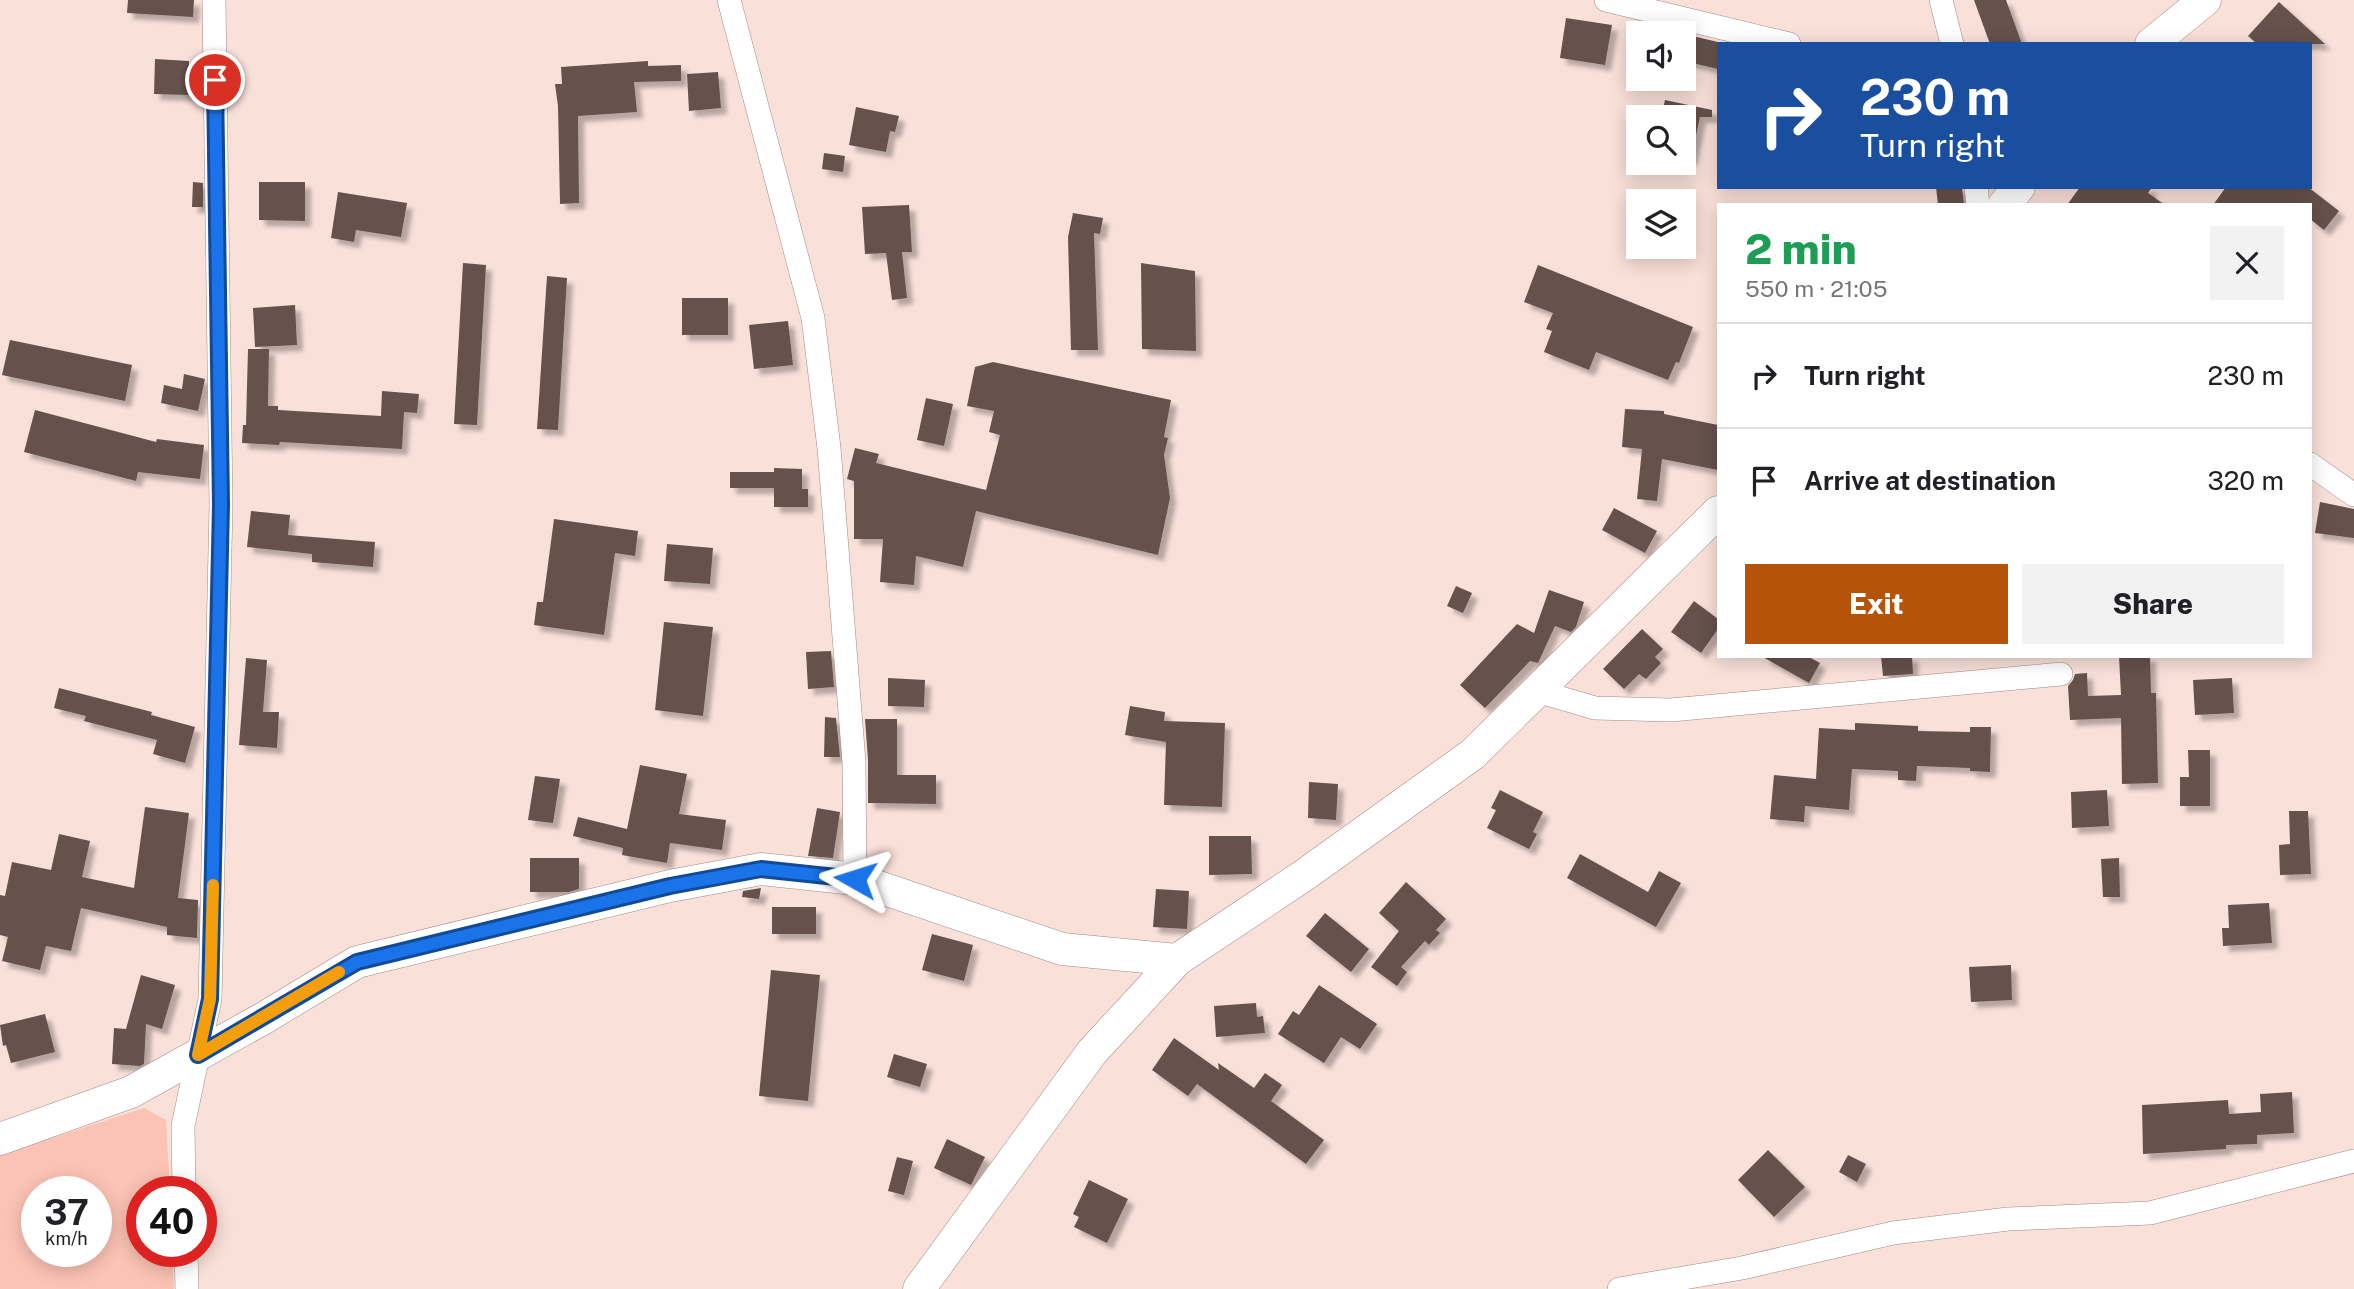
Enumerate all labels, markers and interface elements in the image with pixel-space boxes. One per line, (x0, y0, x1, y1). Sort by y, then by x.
map controls (1626, 21, 1696, 259)
button: sound (1626, 21, 1696, 91)
pin (185, 50, 245, 110)
icon: arrive (196, 61, 234, 99)
text: 230 m (1860, 68, 2010, 126)
icon: right (1745, 70, 1836, 161)
button: search (1626, 105, 1696, 175)
text: Turn right (1860, 127, 2005, 164)
button: layers (1626, 189, 1696, 259)
text: 2 min (1745, 224, 1857, 273)
button: close (2210, 226, 2284, 300)
text: 550 m · 21:05 (1745, 275, 1887, 302)
icon: right (1745, 357, 1783, 395)
text: Turn right (1804, 360, 1926, 391)
text: 230 m (2208, 360, 2284, 391)
icon: arrive (1745, 462, 1783, 500)
text: Arrive at destination (1804, 465, 2056, 496)
text: 320 m (2207, 465, 2284, 496)
button: Exit (1745, 564, 2008, 644)
button: Share (2022, 564, 2284, 644)
position arrow (818, 842, 892, 916)
speed limit sign: 40 (126, 1176, 217, 1267)
text: 37 (44, 1192, 89, 1233)
text: km/h (45, 1228, 88, 1249)

